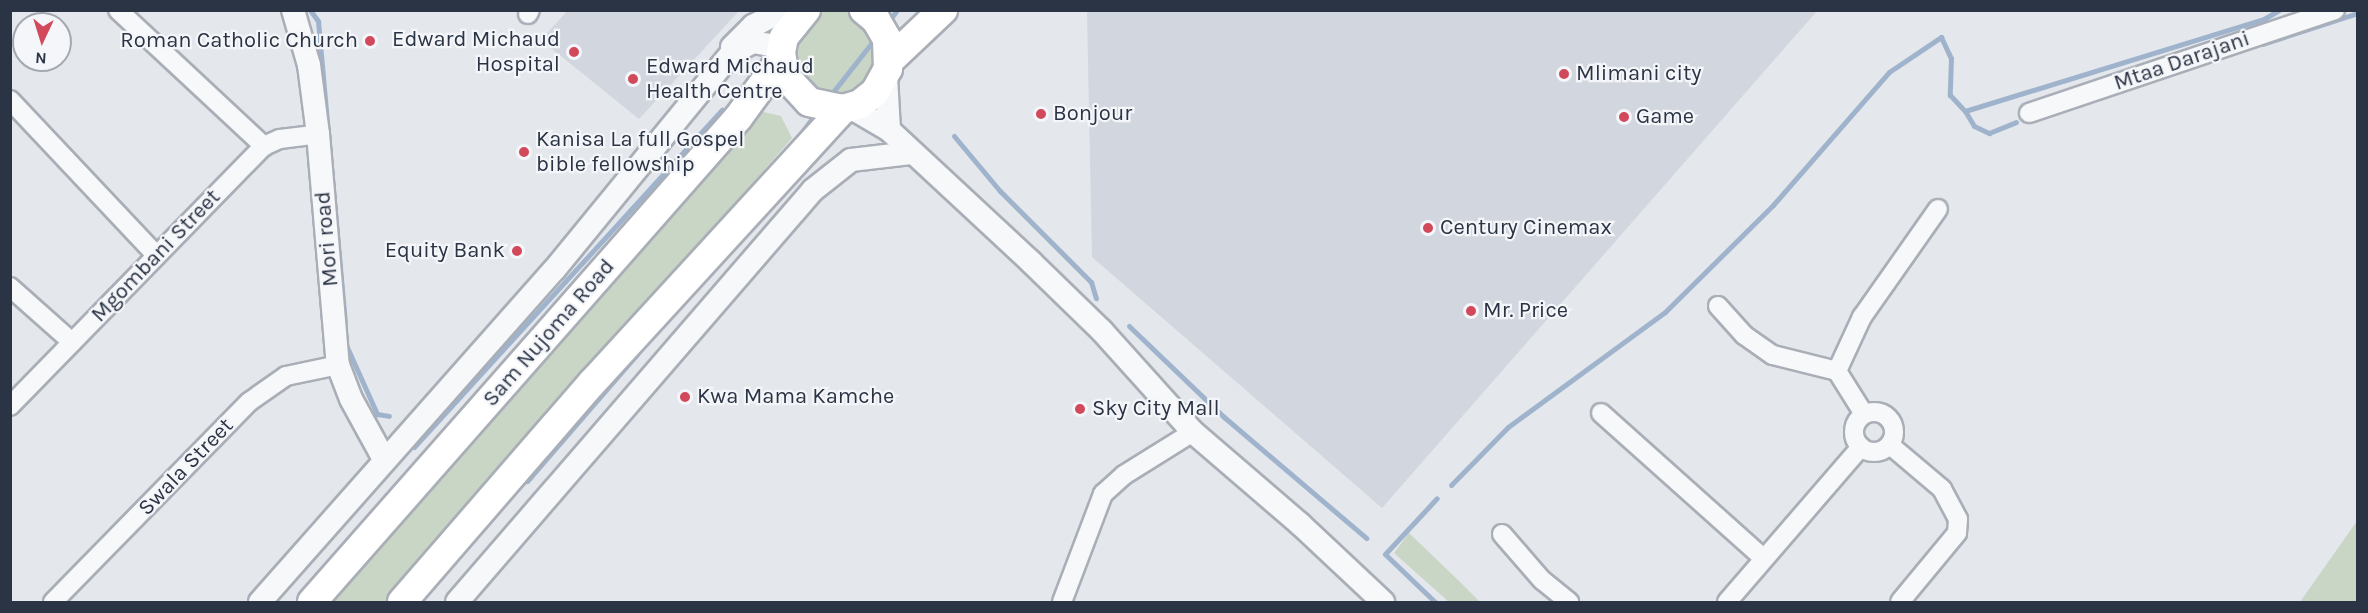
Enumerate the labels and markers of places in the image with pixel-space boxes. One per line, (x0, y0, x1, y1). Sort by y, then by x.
place label: Edward Michaud Hospital (392, 26, 560, 78)
place label: Roman Catholic Church (120, 28, 358, 54)
marker: Roman Catholic Church (363, 34, 377, 48)
marker: Edward Michaud Hospital (565, 43, 583, 61)
place label: Edward Michaud Health Centre (646, 53, 814, 104)
place label: Mlimani city (1576, 61, 1702, 87)
marker: Mlimani city (1557, 67, 1571, 81)
marker: Edward Michaud Health Centre (624, 70, 642, 88)
place label: Bonjour (1053, 101, 1132, 127)
place label: Game (1636, 104, 1694, 130)
marker: Bonjour (1034, 107, 1048, 121)
marker: Game (1617, 110, 1631, 124)
place label: Kanisa La full Gospel bible fellowship (536, 126, 744, 178)
marker: Kanisa La full Gospel bible fellowship (517, 145, 531, 159)
place label: Century Cinemax (1440, 215, 1612, 241)
marker: Century Cinemax (1421, 221, 1435, 235)
place label: Equity Bank (385, 238, 505, 264)
marker: Equity Bank (510, 244, 524, 258)
place label: Mr. Price (1483, 298, 1568, 324)
marker: Mr. Price (1464, 304, 1478, 318)
place label: Kwa Mama Kamche (697, 384, 894, 410)
marker: Kwa Mama Kamche (678, 390, 692, 404)
place label: Sky City Mall (1092, 396, 1220, 422)
marker: Sky City Mall (1073, 402, 1087, 416)

